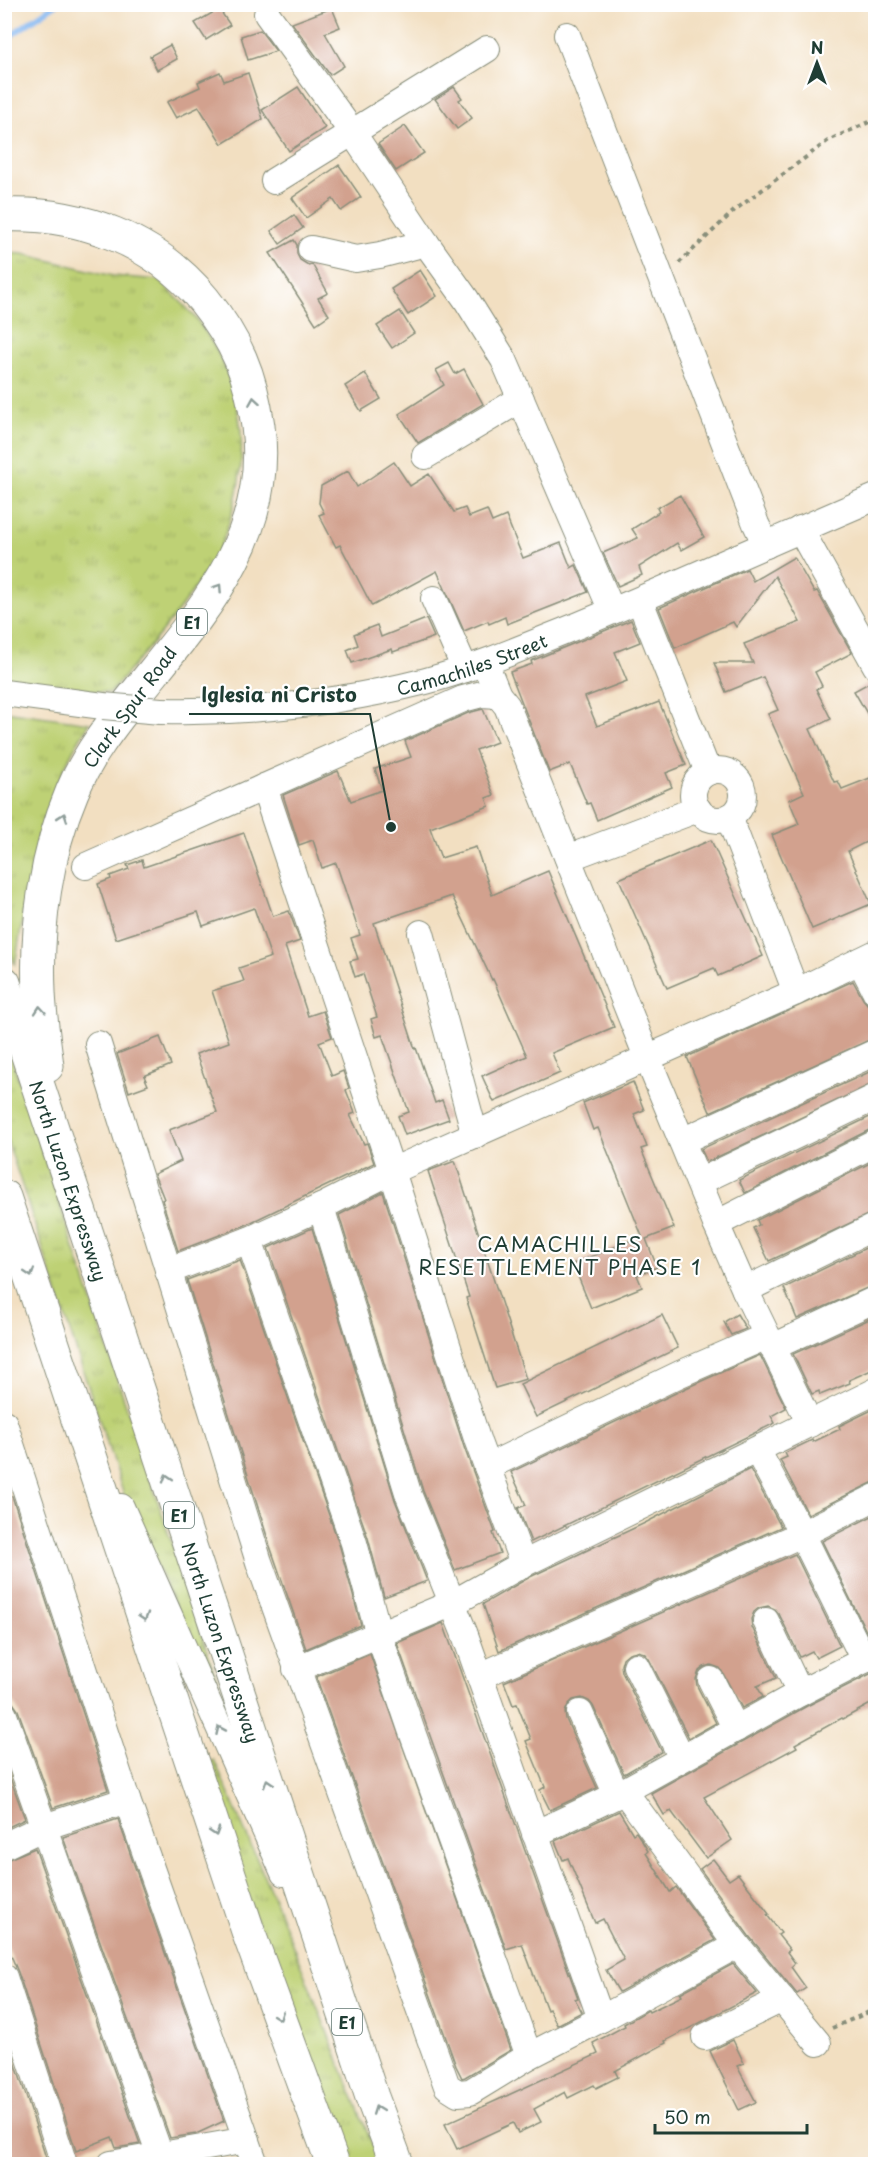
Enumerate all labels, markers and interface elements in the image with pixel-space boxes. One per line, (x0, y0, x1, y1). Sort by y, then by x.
north arrow (787, 33, 847, 93)
text: N (811, 35, 823, 59)
one-way arrow (248, 397, 261, 407)
one-way arrow (211, 583, 222, 594)
road number: E1 (177, 609, 207, 635)
street label: Camachiles Street (394, 626, 551, 701)
street label: Clark Spur Road (76, 641, 182, 773)
callout: Iglesia ni Cristo (189, 676, 370, 714)
text: Iglesia ni Cristo (201, 679, 357, 709)
one-way arrow (55, 812, 68, 823)
one-way arrow (34, 1005, 47, 1014)
street label: North Luzon Expressway (24, 1077, 115, 1284)
district label: CAMACHILLES RESETTLEMENT PHASE 1 (418, 1229, 702, 1282)
one-way arrow (22, 1267, 35, 1278)
one-way arrow (162, 1473, 174, 1484)
road number: E1 (164, 1502, 194, 1528)
street label: North Luzon Expressway (176, 1538, 267, 1746)
one-way arrow (137, 1611, 150, 1622)
one-way arrow (215, 1725, 227, 1736)
one-way arrow (263, 1778, 276, 1789)
one-way arrow (208, 1826, 220, 1837)
road number: E1 (332, 2009, 362, 2035)
one-way arrow (271, 2011, 284, 2021)
scale bar (655, 2097, 806, 2135)
text: 50 m (664, 2103, 711, 2130)
one-way arrow (371, 2105, 384, 2115)

